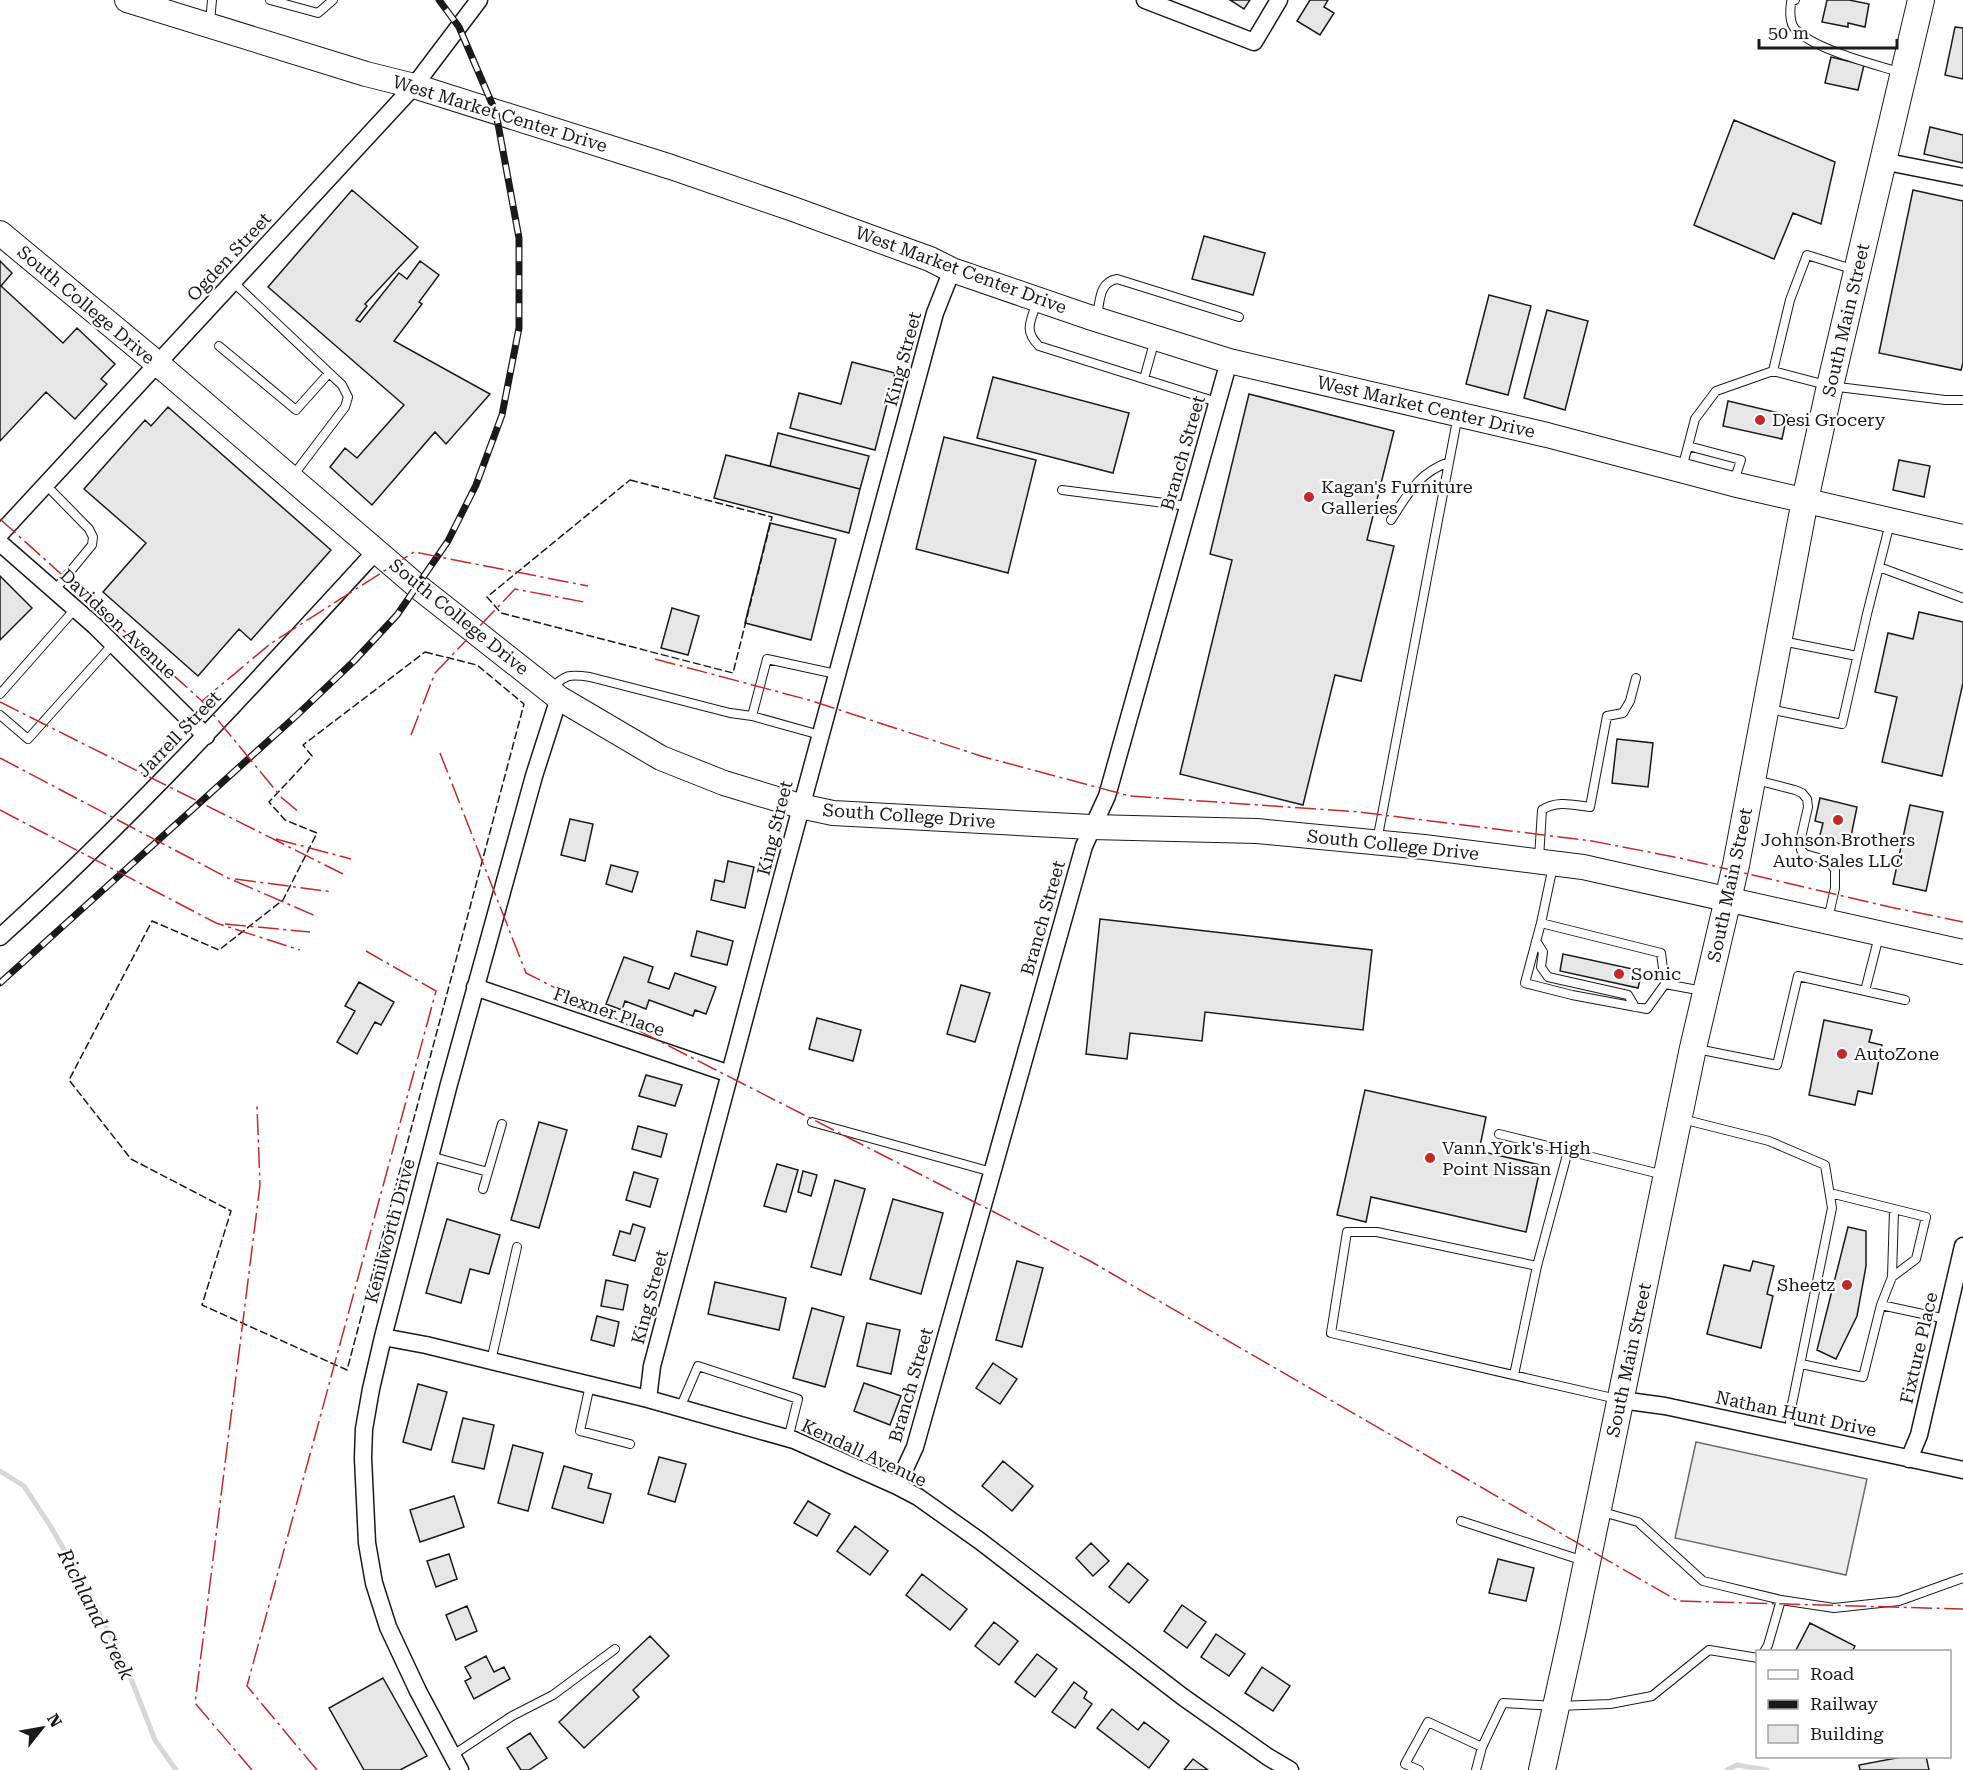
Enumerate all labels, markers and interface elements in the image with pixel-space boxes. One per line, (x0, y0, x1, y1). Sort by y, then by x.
scale bar (1759, 12, 1897, 50)
text: 50 m (1768, 22, 1809, 43)
street label: West Market Center Drive (390, 71, 610, 156)
street label: Ogden Street (182, 208, 275, 305)
street label: West Market Center Drive (853, 221, 1070, 318)
street label: South College Drive (13, 241, 159, 368)
street label: South Main Street (1818, 241, 1873, 399)
street label: King Street (880, 309, 925, 408)
street label: West Market Center Drive (1315, 371, 1537, 442)
street label: Branch Street (1156, 393, 1209, 513)
place label: Desi Grocery (1772, 409, 1886, 430)
marker: Desi Grocery (1753, 413, 1767, 427)
place label: Kagan's Furniture Galleries (1321, 476, 1473, 518)
marker: Kagan's Furniture Galleries (1302, 490, 1316, 504)
street label: South College Drive (386, 554, 533, 679)
street label: Davidson Avenue (56, 564, 181, 683)
street label: Jarrell Street (132, 686, 225, 781)
street label: King Street (753, 778, 796, 877)
street label: South College Drive (822, 799, 996, 832)
street label: South Main Street (1703, 806, 1756, 964)
marker: Johnson Brothers Auto Sales LLC (1831, 813, 1845, 827)
street label: South College Drive (1306, 825, 1480, 864)
place label: Johnson Brothers Auto Sales LLC (1761, 829, 1915, 871)
street label: Branch Street (1016, 858, 1069, 978)
place label: Sonic (1631, 963, 1681, 984)
marker: Sonic (1612, 967, 1626, 981)
street label: Flexner Place (551, 983, 668, 1040)
place label: AutoZone (1854, 1043, 1939, 1064)
marker: AutoZone (1835, 1047, 1849, 1061)
place label: Vann York's High Point Nissan (1442, 1137, 1591, 1179)
marker: Vann York's High Point Nissan (1423, 1151, 1437, 1165)
street label: Kenilworth Drive (360, 1156, 419, 1305)
street label: King Street (627, 1247, 672, 1346)
place label: Sheetz (1777, 1274, 1836, 1295)
marker: Sheetz (1840, 1278, 1854, 1292)
street label: South Main Street (1602, 1281, 1655, 1439)
street label: Fixture Place (1895, 1290, 1942, 1406)
street label: Branch Street (884, 1325, 937, 1445)
street label: Nathan Hunt Drive (1714, 1386, 1879, 1441)
street label: Kendall Avenue (798, 1414, 930, 1491)
water label: Richland Creek (52, 1544, 139, 1684)
legend (1756, 1650, 1951, 1758)
text: Road (1810, 1663, 1855, 1684)
text: Railway (1810, 1693, 1878, 1714)
north arrow (12, 1698, 72, 1758)
text: N (43, 1710, 66, 1731)
text: Building (1810, 1723, 1884, 1744)

